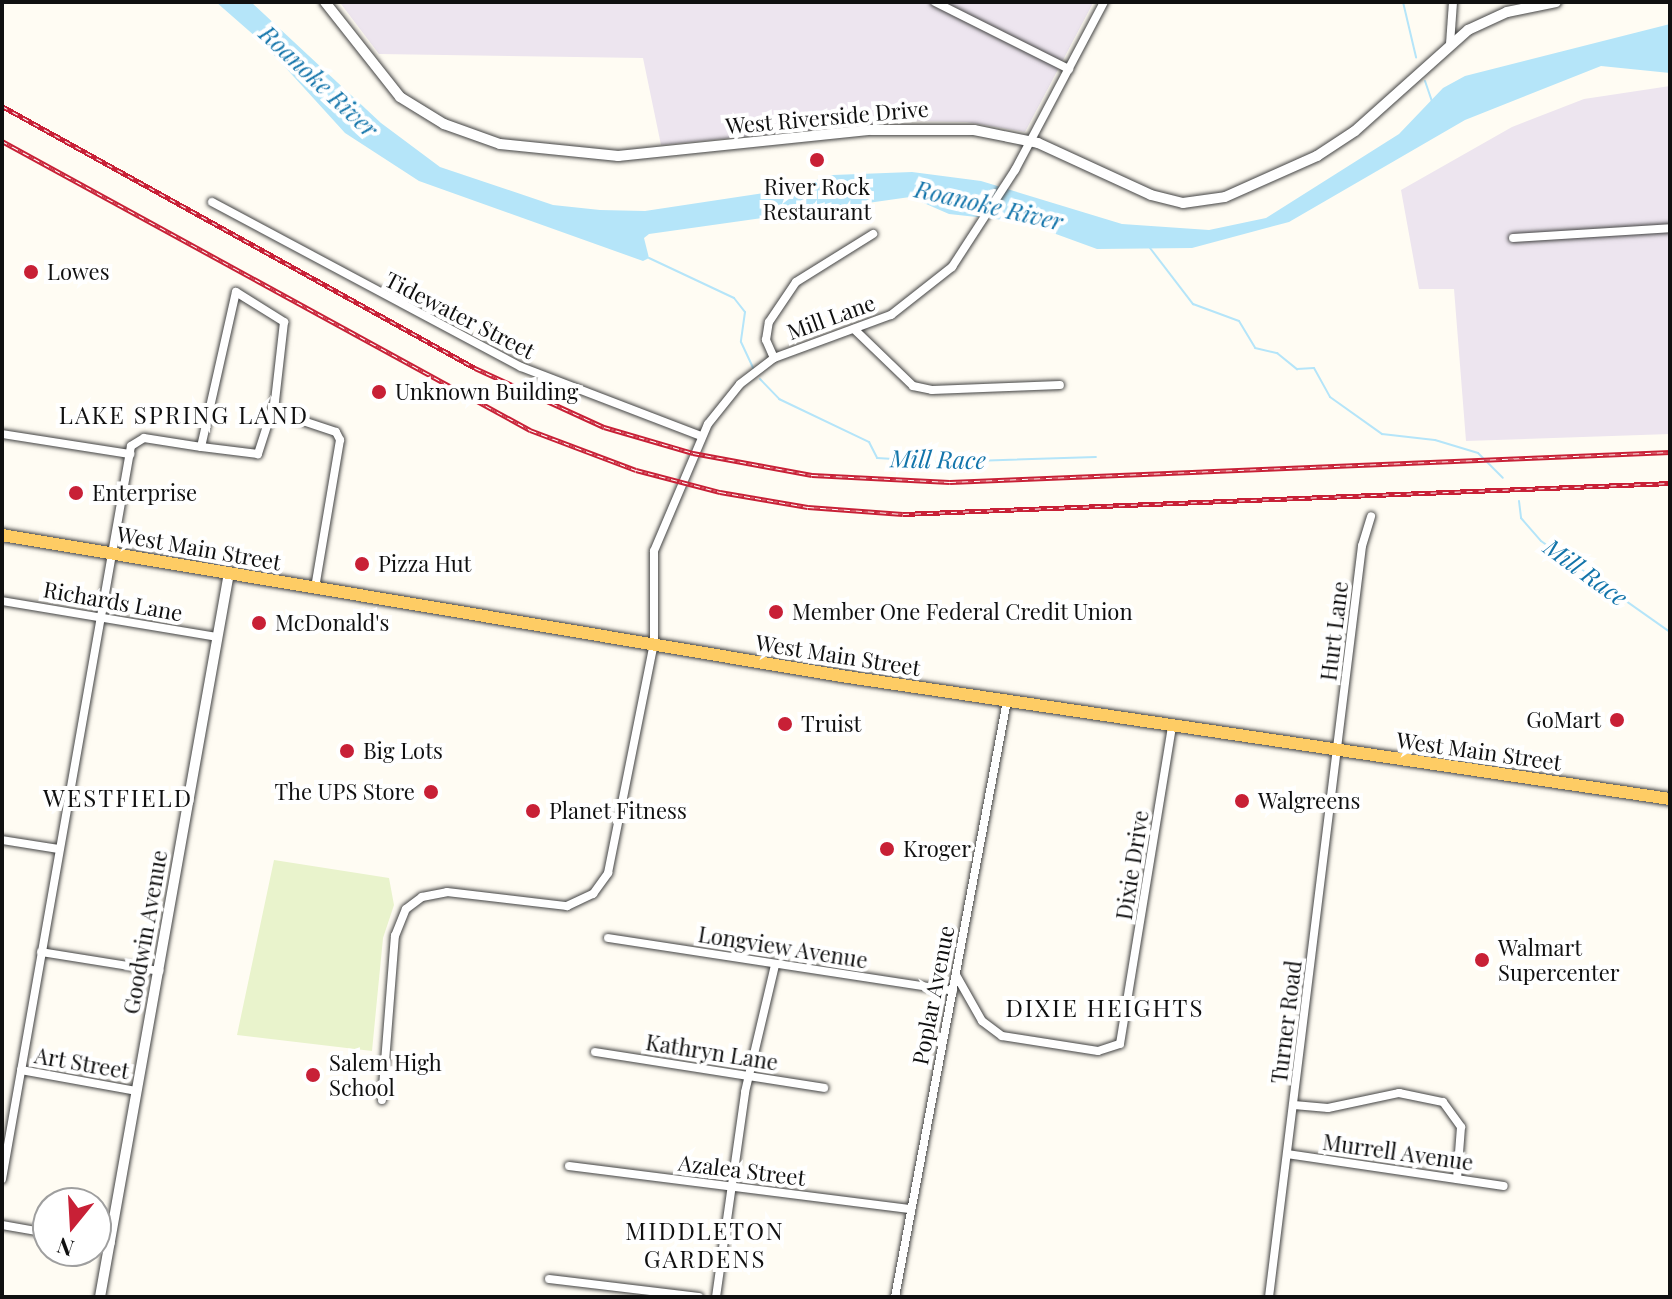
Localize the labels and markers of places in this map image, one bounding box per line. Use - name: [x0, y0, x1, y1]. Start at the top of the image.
- marker: River Rock Restaurant: [808, 151, 826, 169]
- place label: River Rock Restaurant: [763, 173, 871, 224]
- place label: Lowes: [47, 259, 110, 285]
- marker: Lowes: [22, 263, 40, 281]
- place label: Unknown Building: [395, 379, 578, 405]
- marker: Unknown Building: [370, 383, 388, 401]
- place label: Enterprise: [92, 480, 197, 506]
- marker: Enterprise: [67, 484, 85, 502]
- place label: Pizza Hut: [378, 551, 472, 577]
- marker: Pizza Hut: [353, 555, 371, 573]
- place label: Member One Federal Credit Union: [792, 599, 1133, 625]
- marker: Member One Federal Credit Union: [767, 603, 785, 621]
- place label: McDonald's: [275, 610, 389, 636]
- marker: McDonald's: [250, 614, 268, 632]
- place label: GoMart: [1526, 707, 1601, 733]
- place label: Truist: [801, 711, 861, 737]
- marker: GoMart: [1608, 711, 1626, 729]
- marker: Truist: [776, 715, 794, 733]
- place label: Big Lots: [363, 738, 443, 764]
- marker: Big Lots: [338, 742, 356, 760]
- place label: The UPS Store: [274, 779, 415, 805]
- marker: The UPS Store: [422, 783, 440, 801]
- place label: Walgreens: [1258, 788, 1360, 814]
- marker: Walgreens: [1233, 792, 1251, 810]
- place label: Planet Fitness: [549, 798, 687, 824]
- marker: Planet Fitness: [524, 802, 542, 820]
- place label: Kroger: [903, 836, 971, 862]
- marker: Kroger: [878, 840, 896, 858]
- place label: Walmart Supercenter: [1498, 934, 1620, 986]
- marker: Walmart Supercenter: [1473, 951, 1491, 969]
- place label: Salem High School: [329, 1049, 442, 1100]
- marker: Salem High School: [304, 1066, 322, 1084]

